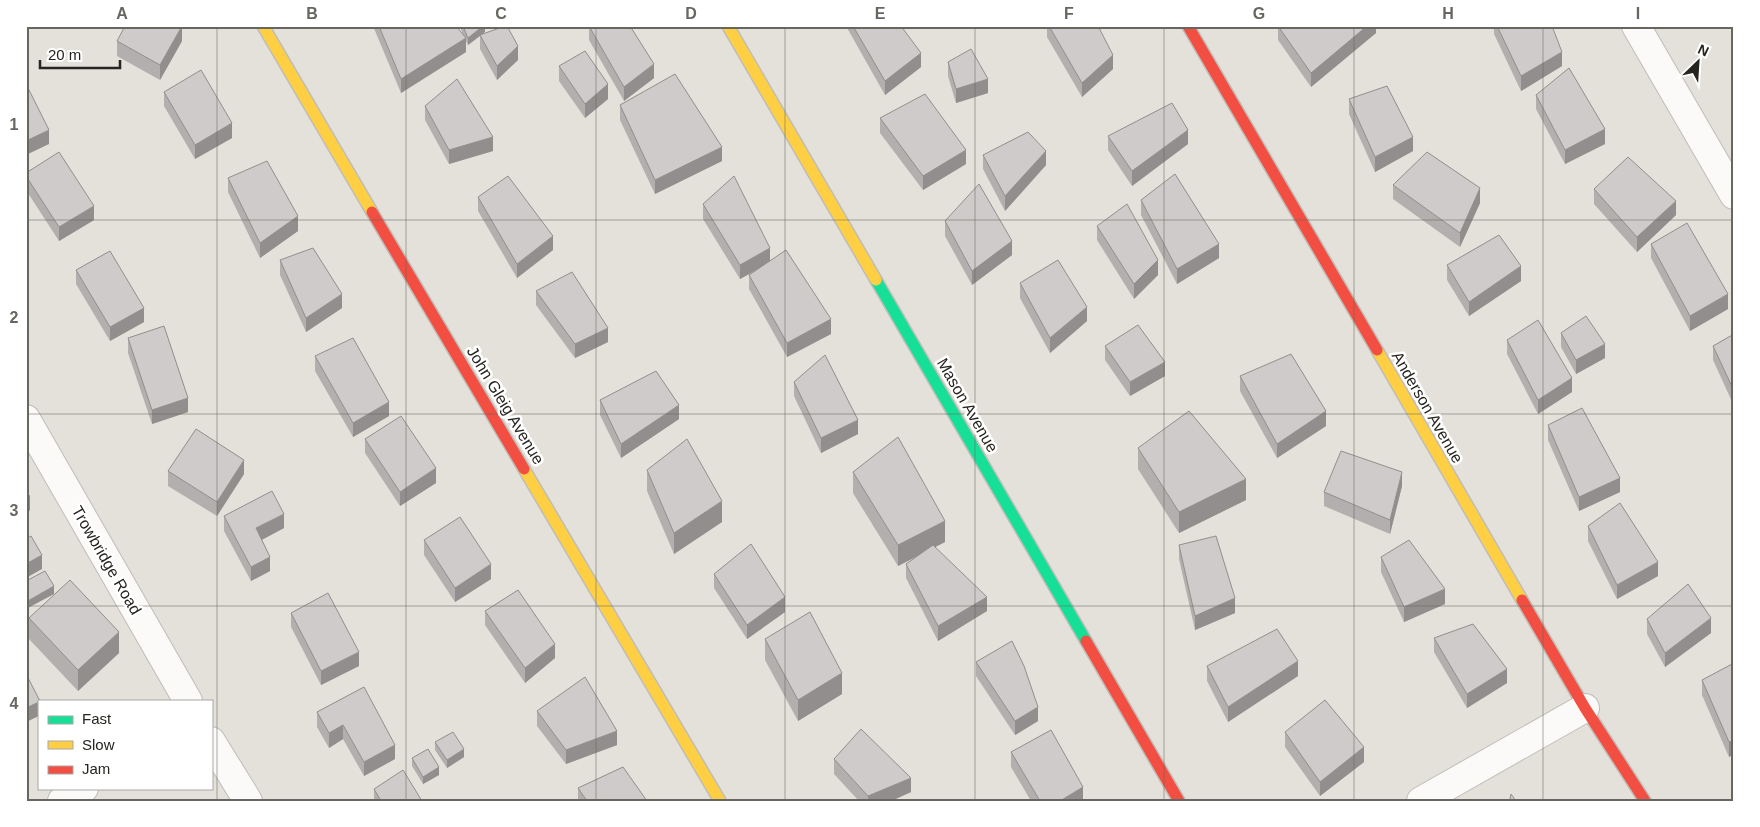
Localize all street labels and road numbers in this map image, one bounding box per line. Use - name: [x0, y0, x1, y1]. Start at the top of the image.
- street label: John Gleig Avenue: [464, 343, 547, 467]
- street label: Anderson Avenue: [1389, 348, 1466, 466]
- street label: Mason Avenue: [934, 355, 1001, 455]
- street label: Trowbridge Road: [69, 503, 144, 617]

